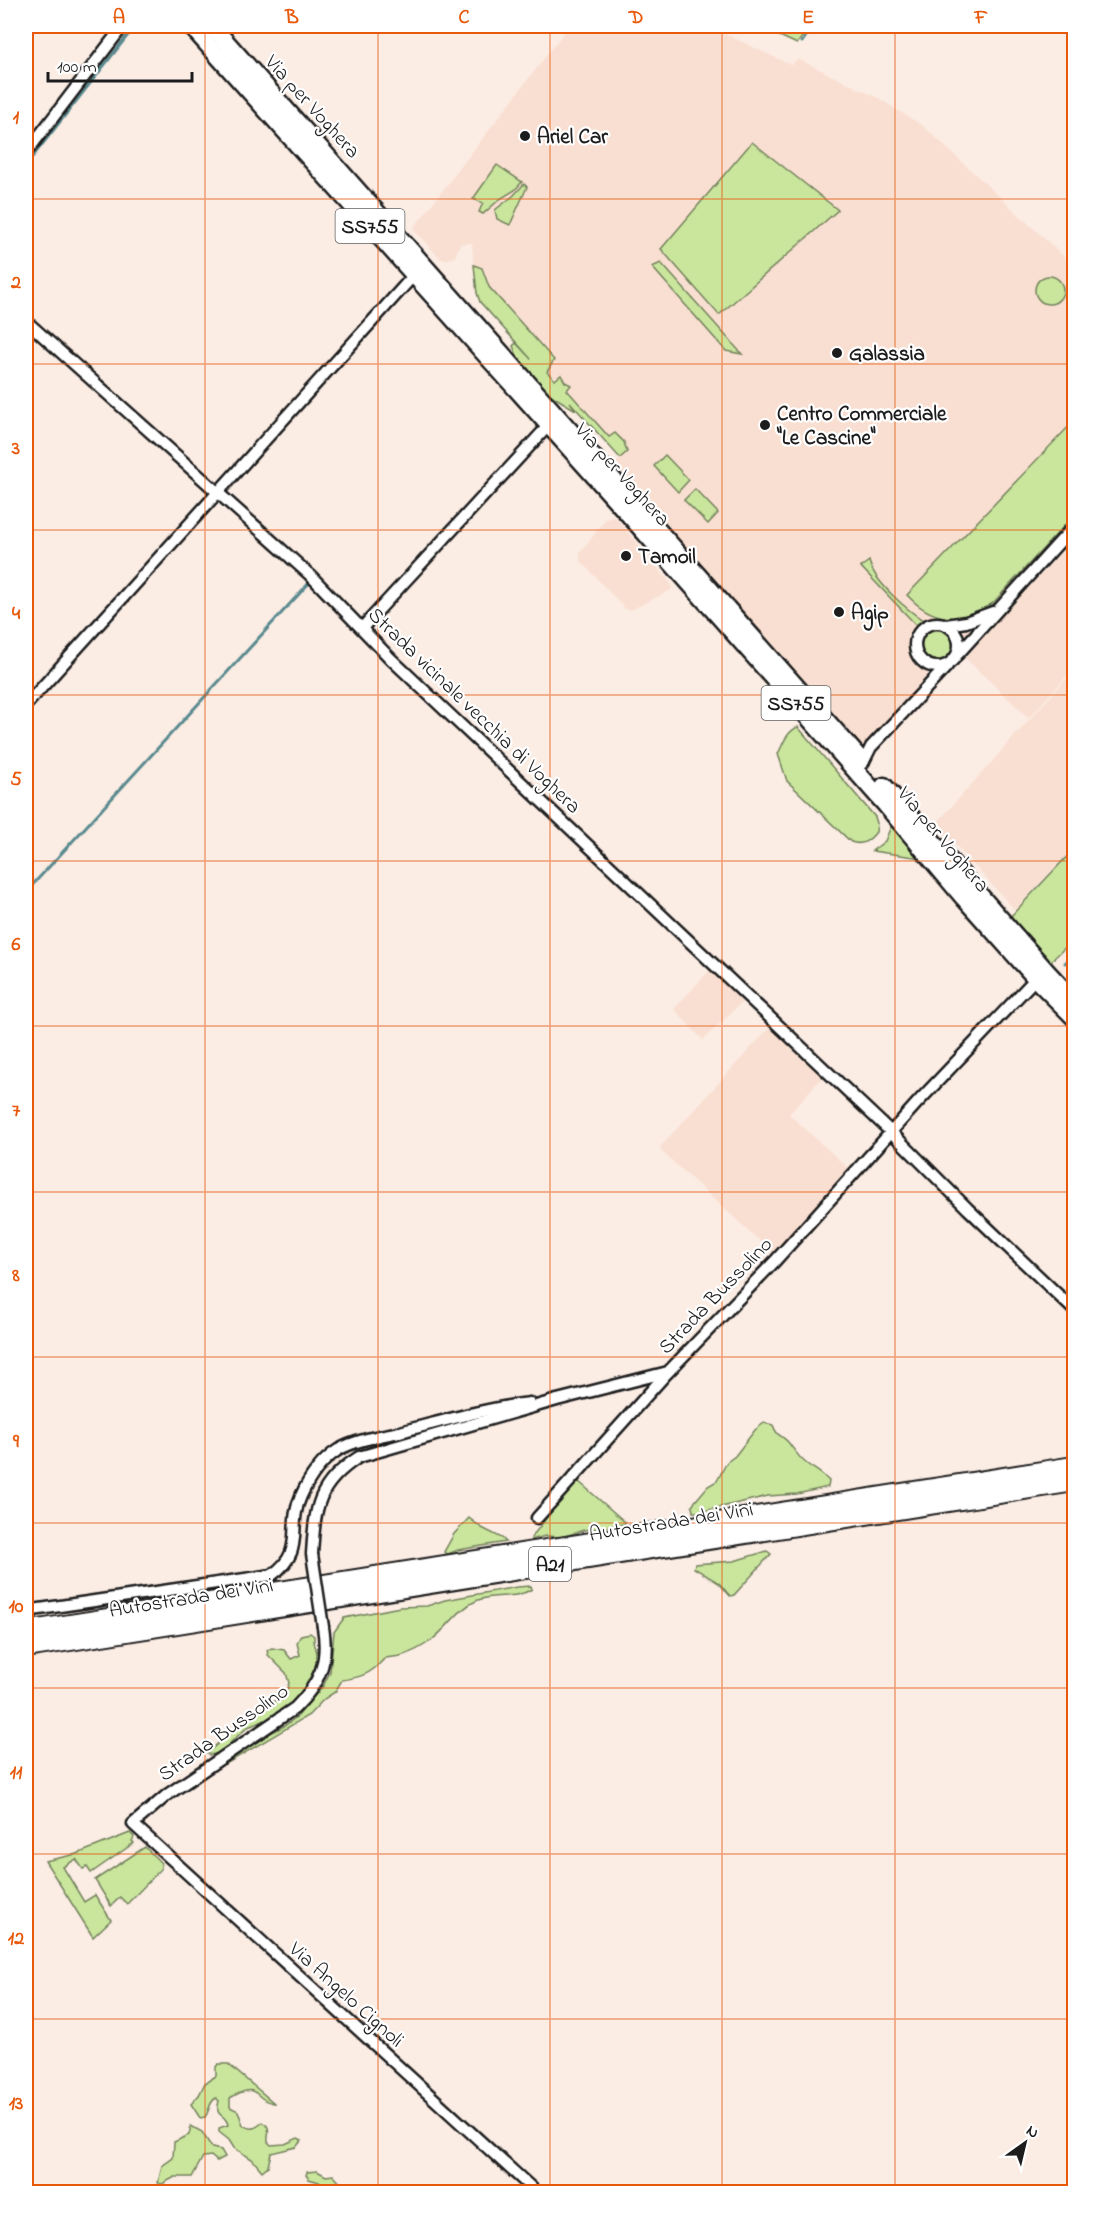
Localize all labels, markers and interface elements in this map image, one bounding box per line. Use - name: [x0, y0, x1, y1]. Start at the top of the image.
- text: A: [113, 4, 125, 33]
- text: B: [284, 4, 299, 33]
- text: C: [459, 4, 470, 33]
- text: D: [628, 4, 643, 33]
- text: E: [802, 4, 814, 33]
- text: F: [974, 4, 988, 33]
- scale bar: [48, 45, 192, 83]
- street label: Via per Voghera: [255, 48, 366, 167]
- text: 100 m: [57, 55, 97, 81]
- text: 1: [13, 104, 20, 133]
- place label: Ariel Car: [537, 123, 608, 153]
- marker: Ariel Car: [518, 129, 532, 143]
- road number: SS755: [336, 209, 404, 243]
- text: 2: [10, 269, 21, 298]
- place label: Galassia: [849, 340, 925, 370]
- marker: Galassia: [830, 346, 844, 360]
- place label: Centro Commerciale "Le Cascine": [776, 400, 947, 454]
- street label: Via per Voghera: [565, 416, 676, 535]
- marker: Centro Commerciale "Le Cascine": [758, 418, 772, 432]
- text: 3: [11, 435, 20, 464]
- place label: Tamoil: [638, 543, 696, 573]
- marker: Tamoil: [619, 549, 633, 563]
- place label: Agip: [851, 599, 889, 631]
- text: 4: [12, 600, 21, 629]
- street label: Strada vicinale vecchia di Voghera: [359, 601, 587, 823]
- marker: Agip: [832, 605, 846, 619]
- road number: SS755: [762, 686, 830, 720]
- text: 5: [10, 766, 22, 795]
- street label: Via per Voghera: [887, 780, 996, 901]
- text: 6: [12, 931, 21, 960]
- text: 7: [12, 1097, 21, 1126]
- street label: Strada Bussolino: [652, 1231, 780, 1362]
- text: 8: [11, 1262, 20, 1291]
- text: 9: [12, 1428, 20, 1457]
- street label: Autostrada dei Vini: [587, 1495, 756, 1551]
- road number: A21: [529, 1547, 571, 1581]
- street label: Autostrada dei Vini: [107, 1571, 276, 1627]
- text: 10: [9, 1593, 24, 1622]
- street label: Strada Bussolino: [153, 1677, 296, 1790]
- text: 11: [10, 1759, 23, 1788]
- text: 12: [8, 1925, 24, 1954]
- street label: Via Angelo Cignoli: [279, 1935, 410, 2057]
- text: 13: [9, 2090, 23, 2119]
- north arrow: [995, 2113, 1055, 2173]
- text: N: [1021, 2119, 1044, 2145]

